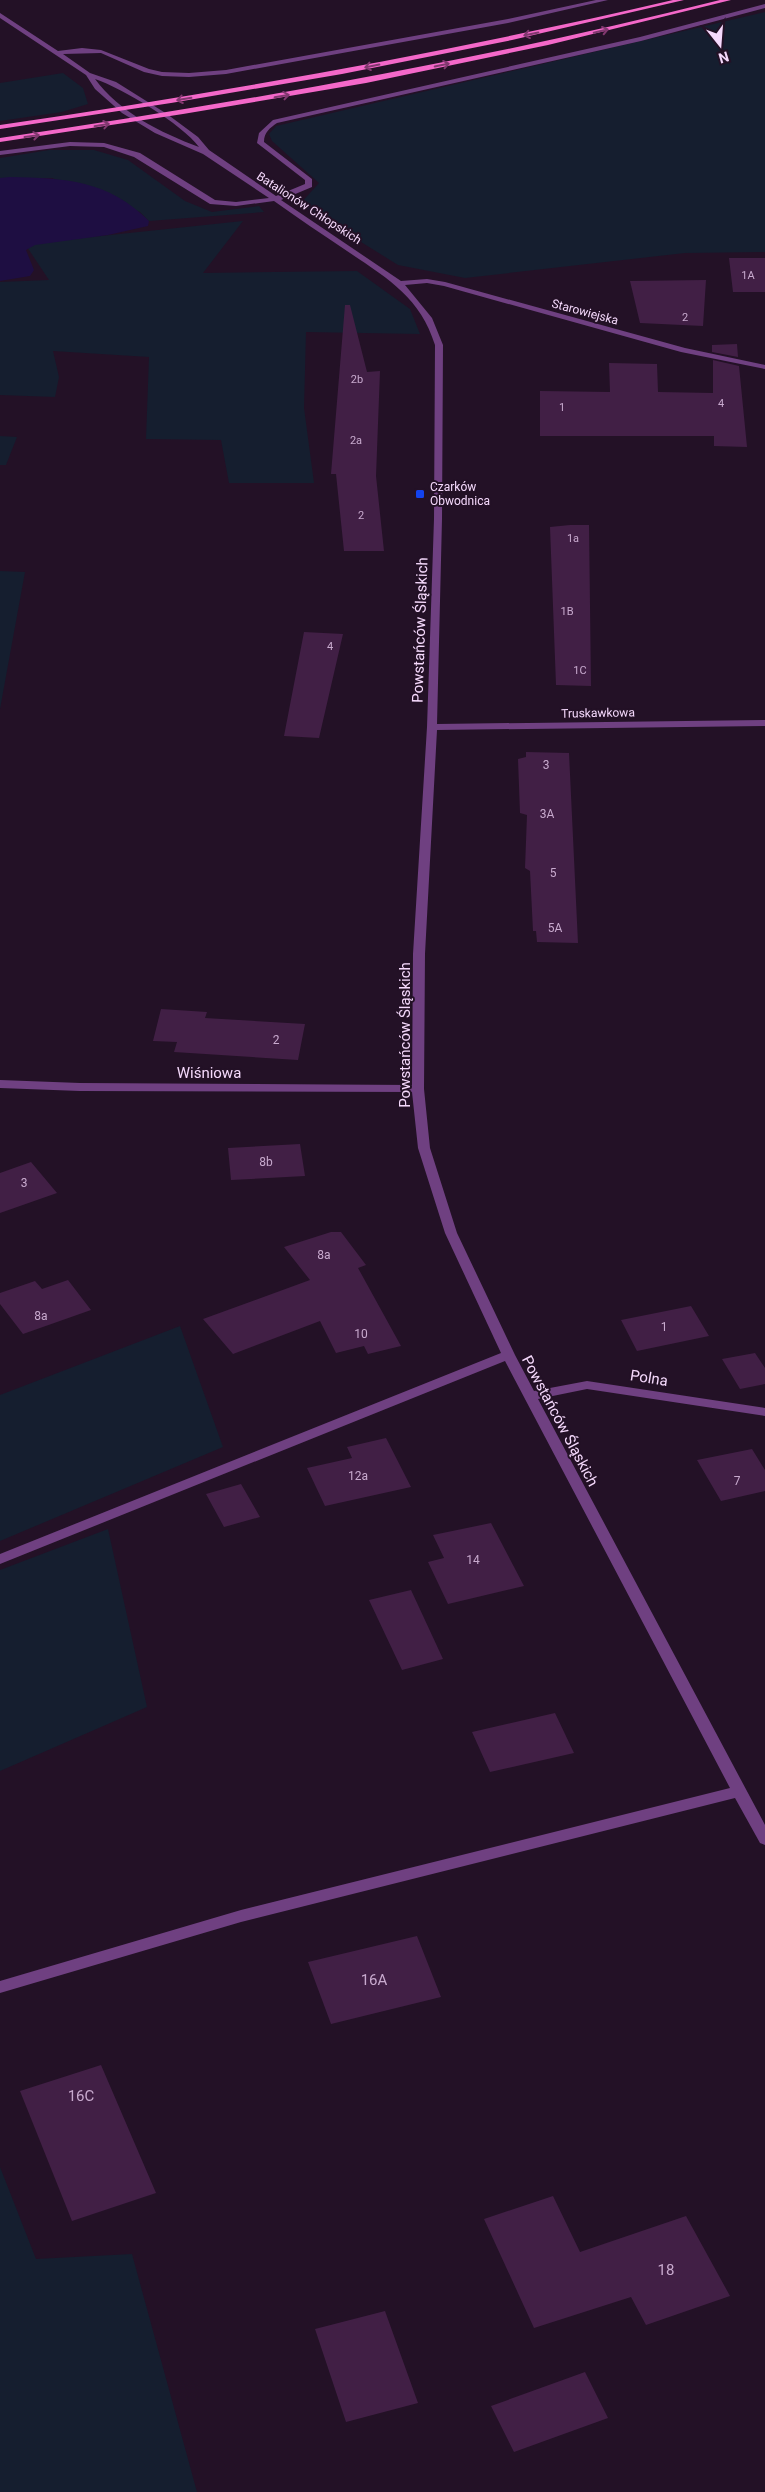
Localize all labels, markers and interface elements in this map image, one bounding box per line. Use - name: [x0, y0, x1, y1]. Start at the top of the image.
- north arrow: [695, 20, 745, 70]
- one-way arrow: [592, 26, 608, 36]
- one-way arrow: [523, 29, 539, 39]
- text: N: [717, 48, 731, 67]
- one-way arrow: [433, 60, 449, 70]
- one-way arrow: [364, 61, 380, 71]
- one-way arrow: [274, 90, 290, 100]
- one-way arrow: [177, 95, 193, 105]
- one-way arrow: [93, 120, 109, 130]
- one-way arrow: [24, 130, 40, 140]
- street label: Batalionów Chłopskich: [254, 169, 364, 247]
- house number: 1A: [741, 269, 756, 282]
- street label: Starowiejska: [550, 296, 620, 328]
- house number: 2: [682, 311, 688, 324]
- house number: 2b: [351, 373, 363, 386]
- house number: 4: [718, 397, 724, 410]
- house number: 1: [559, 401, 565, 414]
- house number: 2a: [350, 434, 362, 447]
- place label: Czarków Obwodnica: [430, 480, 490, 508]
- marker: Czarków Obwodnica: [414, 488, 426, 500]
- house number: 2: [358, 509, 364, 522]
- house number: 1a: [567, 532, 579, 545]
- street label: Powstańców Śląskich: [408, 557, 432, 703]
- house number: 1B: [560, 605, 574, 618]
- house number: 4: [327, 640, 333, 653]
- house number: 1C: [573, 664, 587, 677]
- street label: Truskawkowa: [561, 705, 635, 721]
- house number: 3: [543, 758, 549, 772]
- house number: 3A: [540, 807, 554, 821]
- house number: 5: [550, 866, 557, 880]
- house number: 5A: [548, 921, 562, 935]
- street label: Powstańców Śląskich: [396, 962, 414, 1108]
- house number: 2: [273, 1033, 280, 1047]
- street label: Wiśniowa: [177, 1064, 241, 1082]
- house number: 8b: [259, 1155, 273, 1169]
- house number: 3: [21, 1176, 27, 1190]
- house number: 8a: [317, 1248, 331, 1262]
- house number: 8a: [34, 1309, 48, 1323]
- house number: 1: [661, 1320, 667, 1334]
- house number: 10: [354, 1327, 368, 1341]
- street label: Powstańców Śląskich: [518, 1353, 602, 1489]
- street label: Polna: [629, 1366, 669, 1390]
- house number: 12a: [348, 1469, 368, 1483]
- house number: 7: [734, 1474, 741, 1488]
- house number: 14: [466, 1553, 480, 1567]
- house number: 16A: [361, 1971, 388, 1989]
- house number: 16C: [68, 2087, 95, 2105]
- house number: 18: [658, 2261, 674, 2279]

